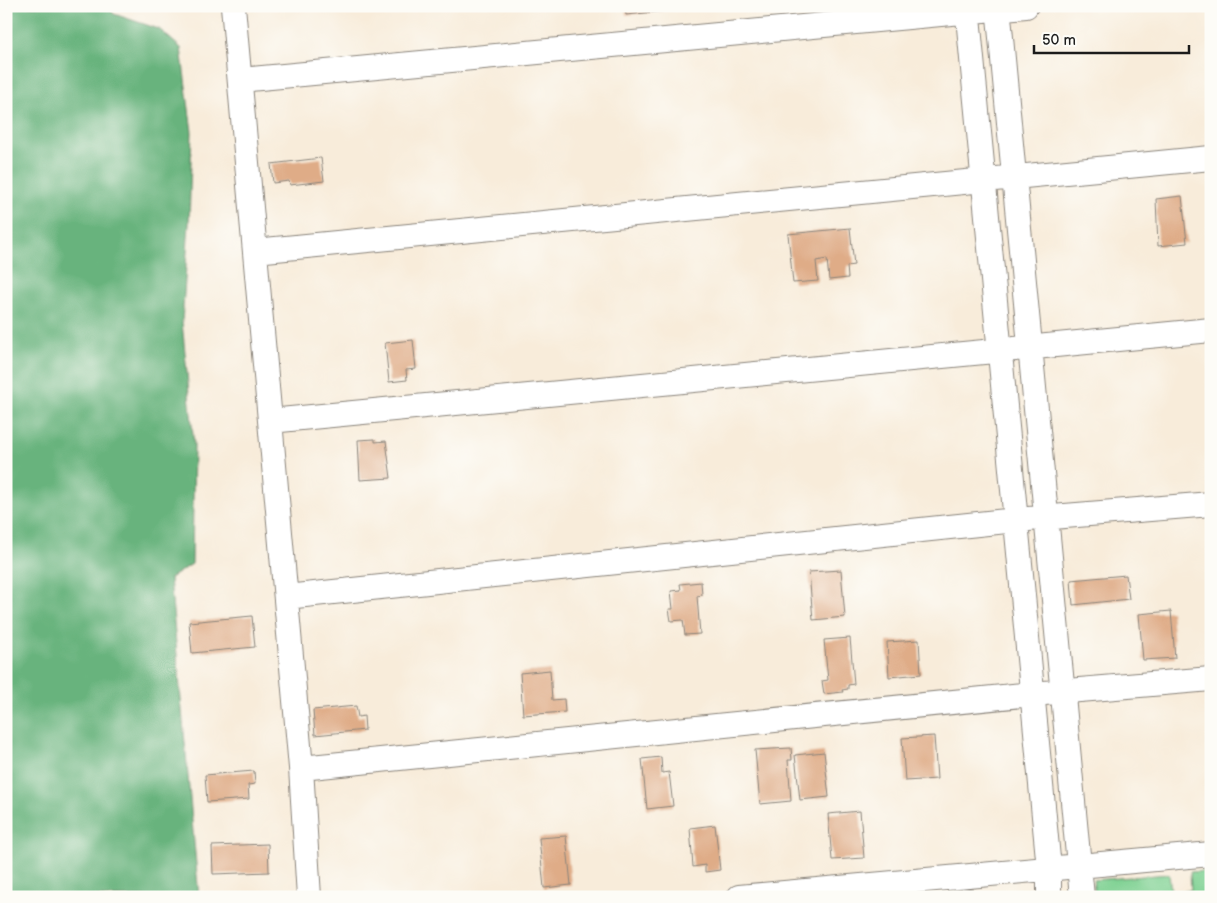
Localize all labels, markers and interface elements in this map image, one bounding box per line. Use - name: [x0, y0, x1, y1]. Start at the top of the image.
- scale bar: [1034, 22, 1190, 54]
- text: 50 m: [1042, 31, 1076, 50]

